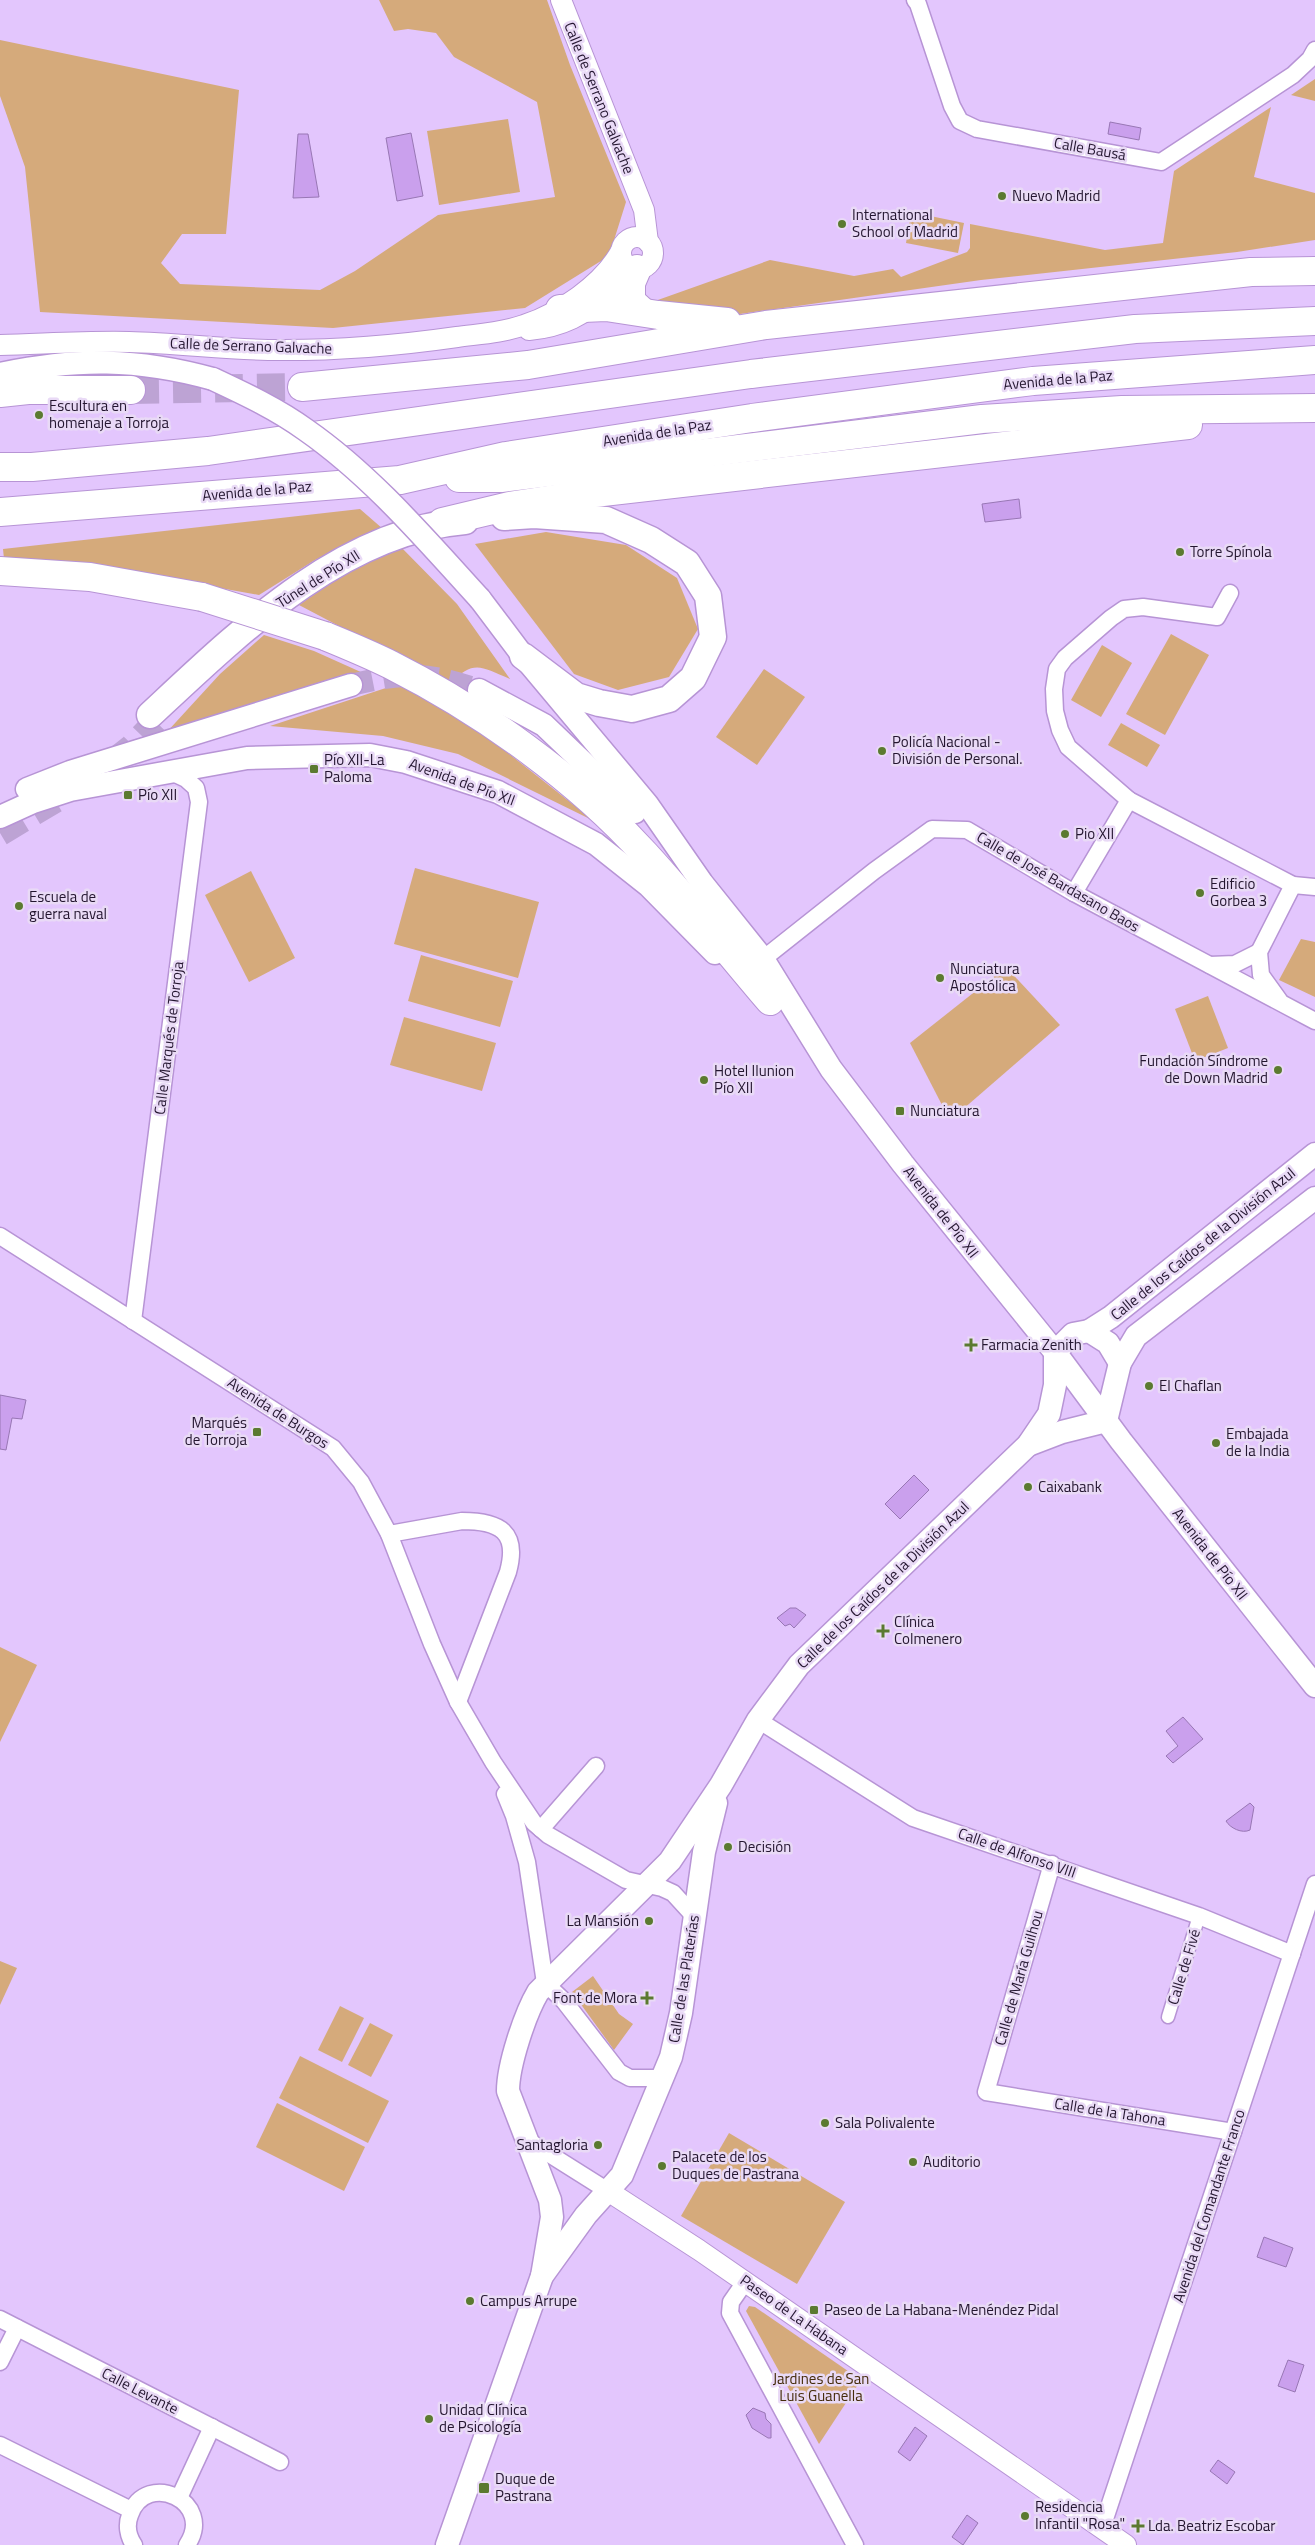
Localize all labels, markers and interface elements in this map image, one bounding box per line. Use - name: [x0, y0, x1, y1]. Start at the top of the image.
- street label: Calle de Serrano Galvache: [558, 18, 641, 177]
- street label: Calle Bausá: [1052, 131, 1128, 166]
- place label: Nuevo Madrid: [1012, 184, 1100, 207]
- marker: Nuevo Madrid: [996, 190, 1008, 202]
- place label: International School of Madrid: [852, 203, 958, 243]
- marker: International School of Madrid: [836, 218, 848, 230]
- street label: Calle de Serrano Galvache: [170, 331, 332, 360]
- street label: Avenida de la Paz: [1002, 363, 1114, 396]
- place label: Escultura en homenaje a Torroja: [49, 394, 170, 434]
- marker: Escultura en homenaje a Torroja: [33, 409, 45, 421]
- street label: Avenida de la Paz: [601, 413, 713, 452]
- street label: Avenida de la Paz: [201, 474, 313, 507]
- place label: Torre Spínola: [1190, 540, 1272, 563]
- street label: Túnel de Pío XII: [271, 544, 364, 613]
- marker: Torre Spínola: [1174, 546, 1186, 558]
- place label: Policía Nacional - División de Personal.: [892, 730, 1023, 770]
- marker: Policía Nacional - División de Personal.: [876, 745, 888, 757]
- place label: Pío XII-La Paloma: [324, 748, 385, 788]
- street label: Avenida de Pío XII: [406, 752, 518, 811]
- marker: Pío XII-La Paloma: [308, 763, 320, 775]
- place label: Pío XII: [138, 783, 177, 806]
- marker: Pío XII: [122, 789, 134, 801]
- place label: Pio XII: [1075, 822, 1114, 845]
- street label: Calle de José Bardasano Baos: [972, 825, 1144, 938]
- marker: Pio XII: [1059, 828, 1071, 840]
- place label: Edificio Gorbea 3: [1210, 872, 1267, 912]
- place label: Escuela de guerra naval: [29, 885, 107, 925]
- marker: Edificio Gorbea 3: [1194, 887, 1206, 899]
- marker: Escuela de guerra naval: [13, 900, 25, 912]
- place label: Nunciatura Apostólica: [950, 957, 1020, 997]
- street label: Calle Marqués de Torroja: [148, 959, 189, 1116]
- marker: Nunciatura Apostólica: [934, 972, 946, 984]
- place label: Fundación Síndrome de Down Madrid: [1139, 1049, 1268, 1089]
- place label: Hotel Ilunion Pío XII: [714, 1059, 794, 1099]
- marker: Fundación Síndrome de Down Madrid: [1272, 1064, 1284, 1076]
- marker: Hotel Ilunion Pío XII: [698, 1074, 710, 1086]
- place label: Nunciatura: [910, 1099, 980, 1122]
- marker: Nunciatura: [894, 1105, 906, 1117]
- street label: Avenida de Pío XII: [898, 1161, 985, 1263]
- street label: Calle de los Caídos de la División Azul: [1105, 1162, 1300, 1326]
- place label: Farmacia Zenith: [981, 1333, 1082, 1356]
- marker: Farmacia Zenith: [965, 1339, 977, 1351]
- street label: Avenida de Burgos: [223, 1371, 334, 1454]
- place label: El Chaflan: [1159, 1374, 1222, 1397]
- marker: El Chaflan: [1143, 1380, 1155, 1392]
- place label: Marqués de Torroja: [185, 1411, 247, 1451]
- place label: Embajada de la India: [1226, 1422, 1290, 1462]
- marker: Marqués de Torroja: [251, 1426, 263, 1438]
- marker: Embajada de la India: [1210, 1437, 1222, 1449]
- place label: Caixabank: [1038, 1475, 1102, 1498]
- marker: Caixabank: [1022, 1481, 1034, 1493]
- street label: Calle de los Caídos de la División Azul: [791, 1496, 974, 1674]
- street label: Avenida de Pío XII: [1167, 1503, 1254, 1605]
- place label: Clínica Colmenero: [894, 1610, 962, 1650]
- marker: Clínica Colmenero: [876, 1624, 890, 1638]
- street label: Calle de Alfonso VIII: [955, 1822, 1079, 1884]
- place label: Decisión: [738, 1835, 791, 1858]
- marker: Decisión: [722, 1841, 734, 1853]
- street label: Calle de María Guilhou: [988, 1908, 1049, 2048]
- place label: La Mansión: [567, 1909, 639, 1932]
- street label: Calle de las Platerías: [662, 1913, 705, 2045]
- marker: La Mansión: [643, 1915, 655, 1927]
- street label: Calle de Fivé: [1161, 1926, 1206, 2008]
- place label: Font de Mora: [553, 1986, 637, 2009]
- marker: Font de Mora: [641, 1992, 653, 2004]
- street label: Calle de la Tahona: [1053, 2091, 1168, 2132]
- street label: Avenida del Comandante Franco: [1166, 2106, 1251, 2305]
- place label: Sala Polivalente: [835, 2111, 935, 2134]
- marker: Sala Polivalente: [819, 2117, 831, 2129]
- place label: Santagloria: [516, 2133, 588, 2156]
- marker: Santagloria: [592, 2139, 604, 2151]
- place label: Palacete de los Duques de Pastrana: [672, 2145, 799, 2185]
- place label: Auditorio: [923, 2150, 981, 2173]
- marker: Auditorio: [907, 2156, 919, 2168]
- marker: Palacete de los Duques de Pastrana: [656, 2160, 668, 2172]
- street label: Paseo de La Habana: [735, 2269, 854, 2361]
- place label: Campus Arrupe: [480, 2289, 577, 2312]
- marker: Campus Arrupe: [464, 2295, 476, 2307]
- place label: Paseo de La Habana-Menéndez Pidal: [824, 2298, 1059, 2321]
- marker: Paseo de La Habana-Menéndez Pidal: [808, 2304, 820, 2316]
- street label: Calle Levante: [98, 2361, 183, 2420]
- park label: Jardines de San Luis Guanella: [773, 2367, 869, 2407]
- place label: Unidad Clínica de Psicología: [439, 2398, 527, 2438]
- marker: Unidad Clínica de Psicología: [423, 2413, 435, 2425]
- place label: Duque de Pastrana: [495, 2467, 555, 2507]
- marker: Duque de Pastrana: [477, 2481, 491, 2495]
- place label: Residencia Infantil "Rosa": [1035, 2495, 1125, 2535]
- marker: Residencia Infantil "Rosa": [1019, 2510, 1031, 2522]
- place label: Lda. Beatriz Escobar: [1148, 2514, 1276, 2537]
- marker: Lda. Beatriz Escobar: [1132, 2520, 1144, 2532]

